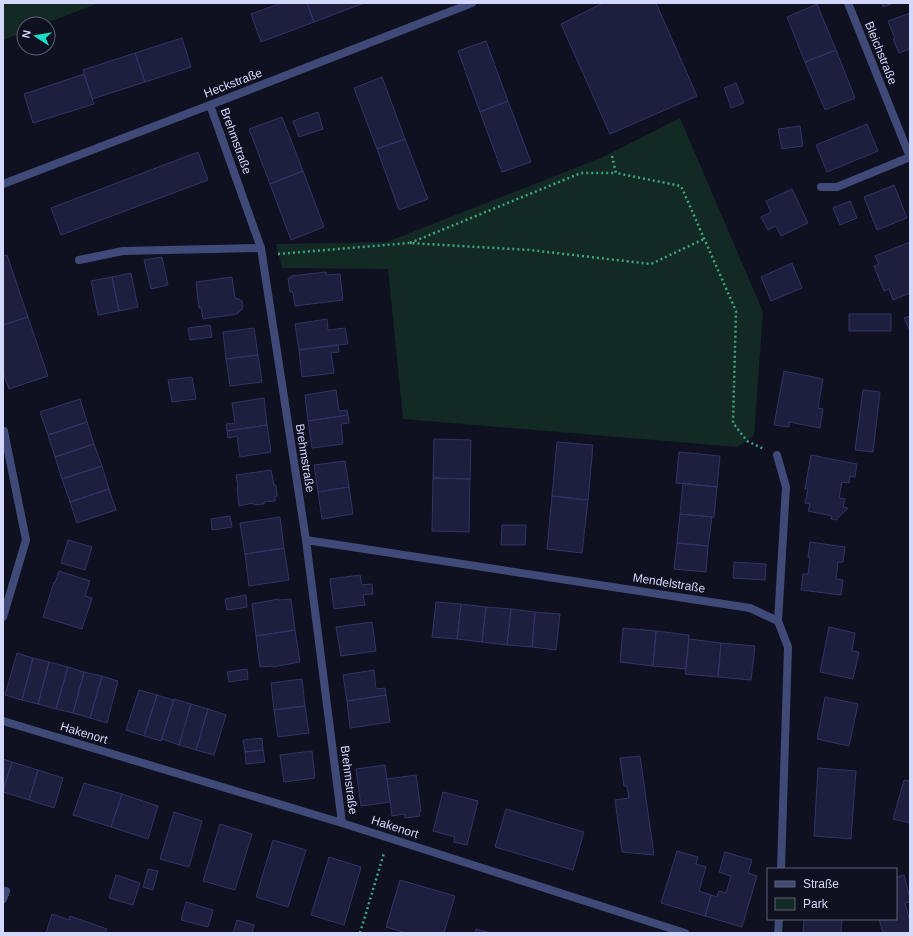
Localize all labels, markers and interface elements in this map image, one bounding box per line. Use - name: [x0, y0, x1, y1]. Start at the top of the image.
- north arrow: [16, 16, 56, 56]
- street label: Bleichstraße: [862, 19, 900, 87]
- text: N: [20, 29, 33, 39]
- street label: Heckstraße: [202, 65, 264, 101]
- street label: Brehmstraße: [218, 106, 255, 176]
- street label: Brehmstraße: [293, 423, 317, 494]
- street label: Mendelstraße: [632, 570, 707, 596]
- street label: Hakenort: [59, 719, 110, 747]
- street label: Brehmstraße: [338, 745, 360, 816]
- street label: Hakenort: [370, 813, 421, 841]
- legend: [767, 868, 897, 920]
- text: Straße: [803, 877, 839, 891]
- text: Park: [803, 897, 829, 911]

